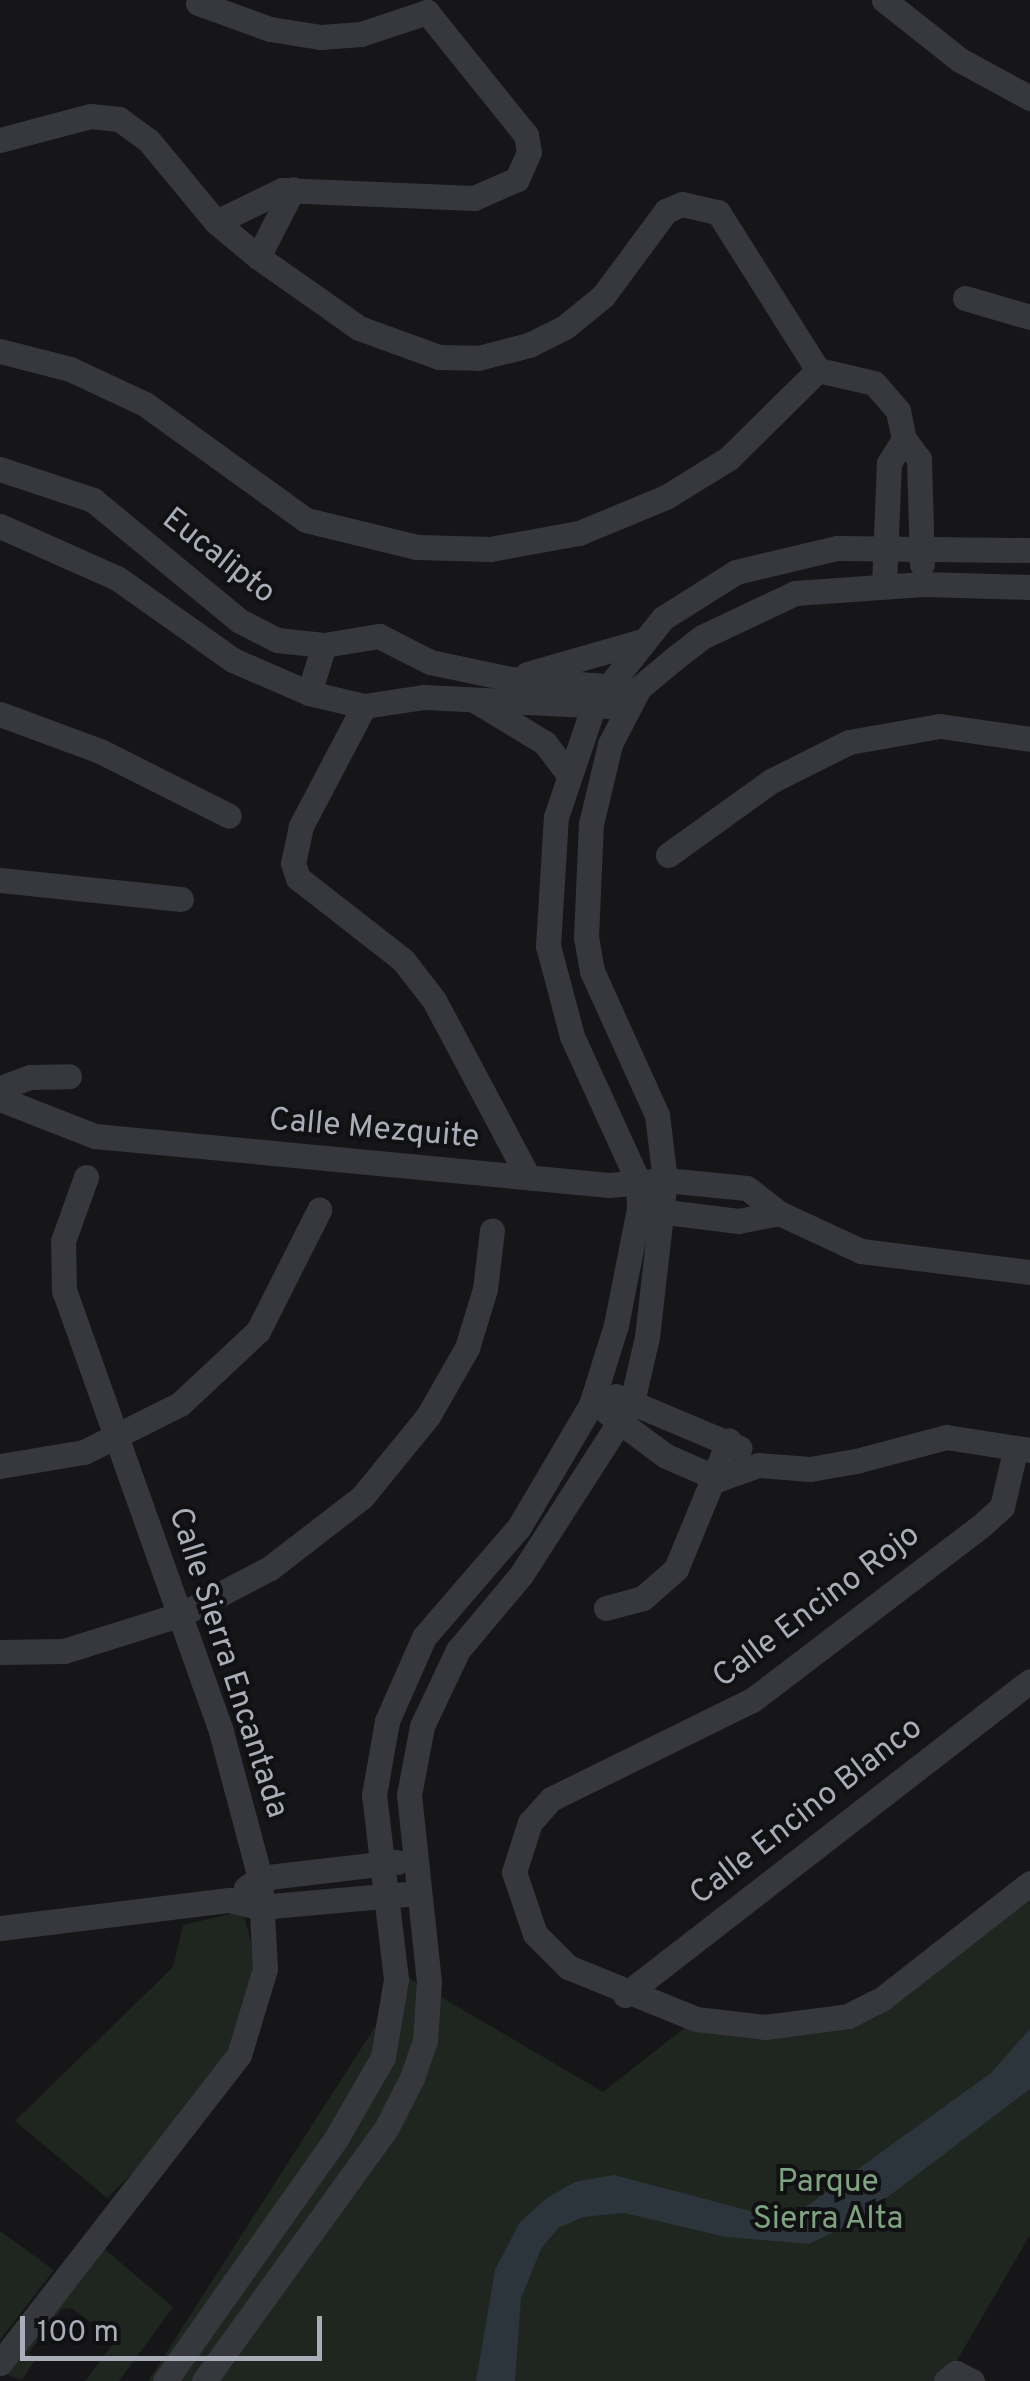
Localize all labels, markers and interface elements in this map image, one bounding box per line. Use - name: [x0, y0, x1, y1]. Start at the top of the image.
- street label: Eucalipto: [154, 501, 282, 613]
- street label: Calle Mezquite: [267, 1102, 481, 1158]
- street label: Calle Sierra Encantada: [159, 1503, 295, 1823]
- street label: Calle Encino Rojo: [706, 1517, 928, 1697]
- street label: Calle Encino Blanco: [683, 1710, 931, 1914]
- park label: Parque Sierra Alta: [752, 2165, 904, 2240]
- scale bar: [25, 2296, 328, 2358]
- text: 100 m: [37, 2315, 119, 2352]

